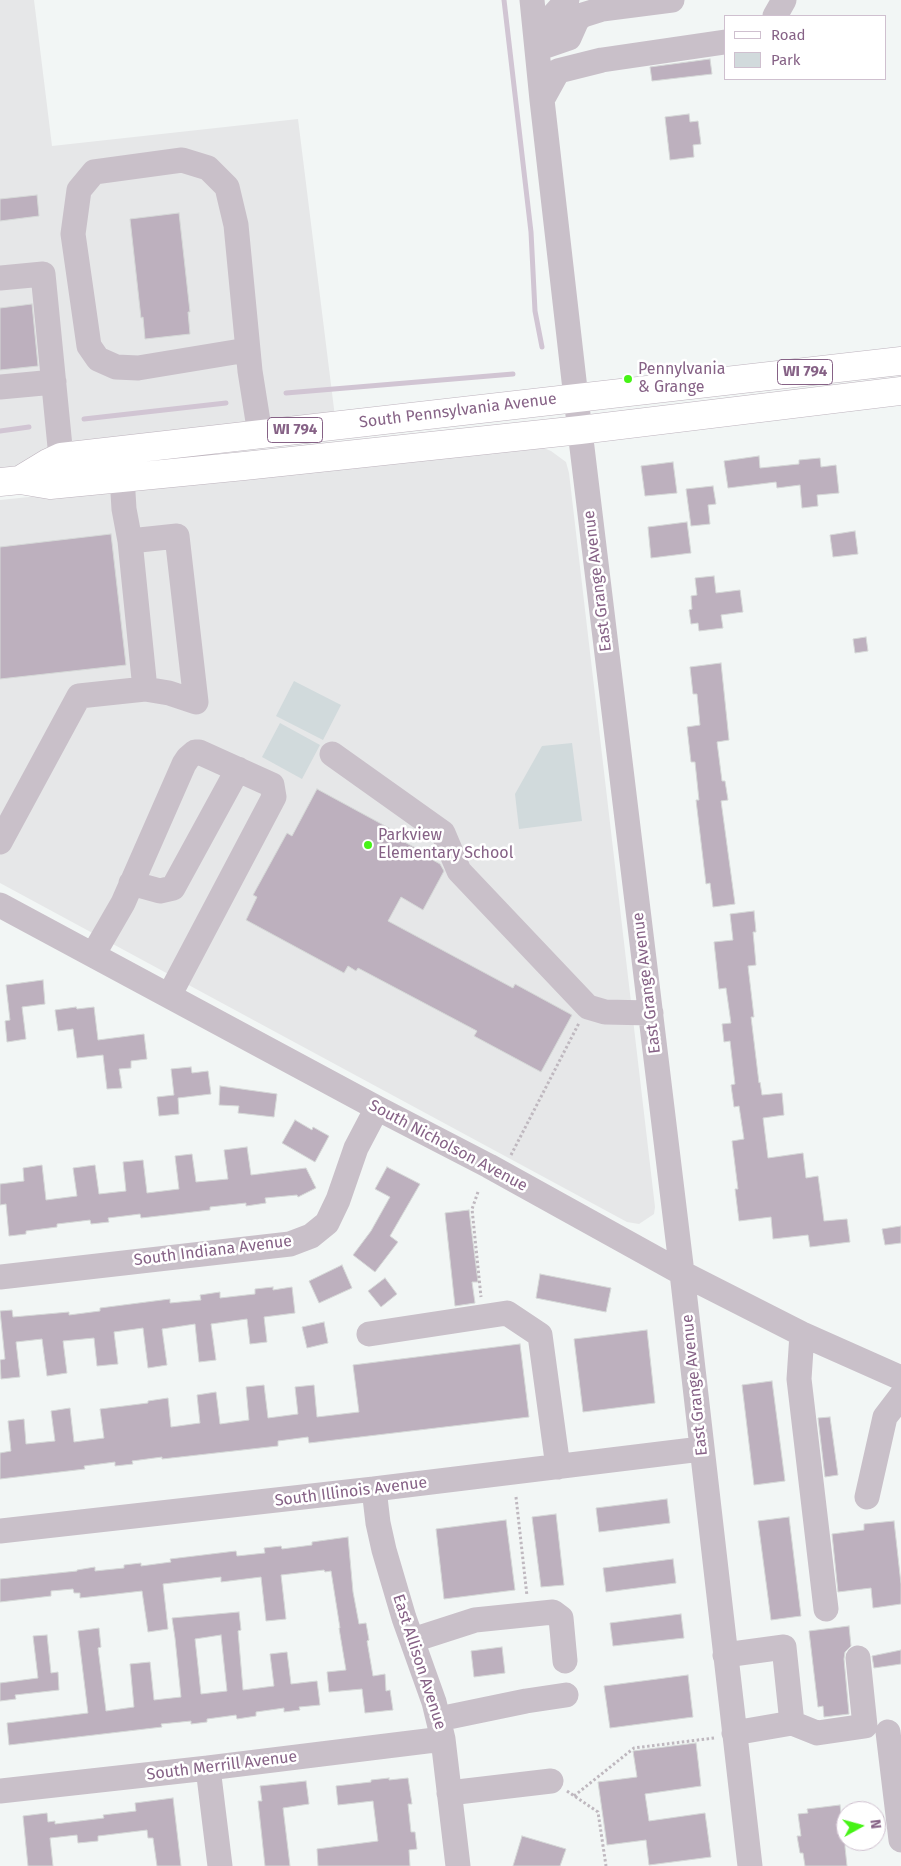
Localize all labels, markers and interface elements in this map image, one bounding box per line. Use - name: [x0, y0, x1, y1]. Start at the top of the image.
- legend: [724, 15, 886, 80]
- text: Road: [771, 26, 806, 44]
- text: Park: [771, 51, 801, 69]
- place label: Pennylvania & Grange: [638, 360, 725, 398]
- road number: WI 794: [778, 360, 832, 384]
- marker: Pennylvania & Grange: [622, 373, 634, 385]
- street label: South Pennsylvania Avenue: [358, 389, 558, 433]
- road number: WI 794: [268, 418, 322, 442]
- street label: East Grange Avenue: [580, 509, 616, 653]
- place label: Parkview Elementary School: [378, 826, 513, 864]
- marker: Parkview Elementary School: [362, 839, 374, 851]
- street label: East Grange Avenue: [629, 911, 665, 1055]
- street label: South Nicholson Avenue: [365, 1096, 531, 1196]
- street label: South Indiana Avenue: [133, 1232, 293, 1270]
- street label: East Grange Avenue: [678, 1313, 712, 1457]
- street label: South Illinois Avenue: [274, 1473, 428, 1511]
- street label: East Allison Avenue: [388, 1592, 450, 1732]
- street label: South Merrill Avenue: [146, 1747, 298, 1785]
- north arrow: [836, 1801, 886, 1851]
- text: N: [866, 1819, 884, 1830]

